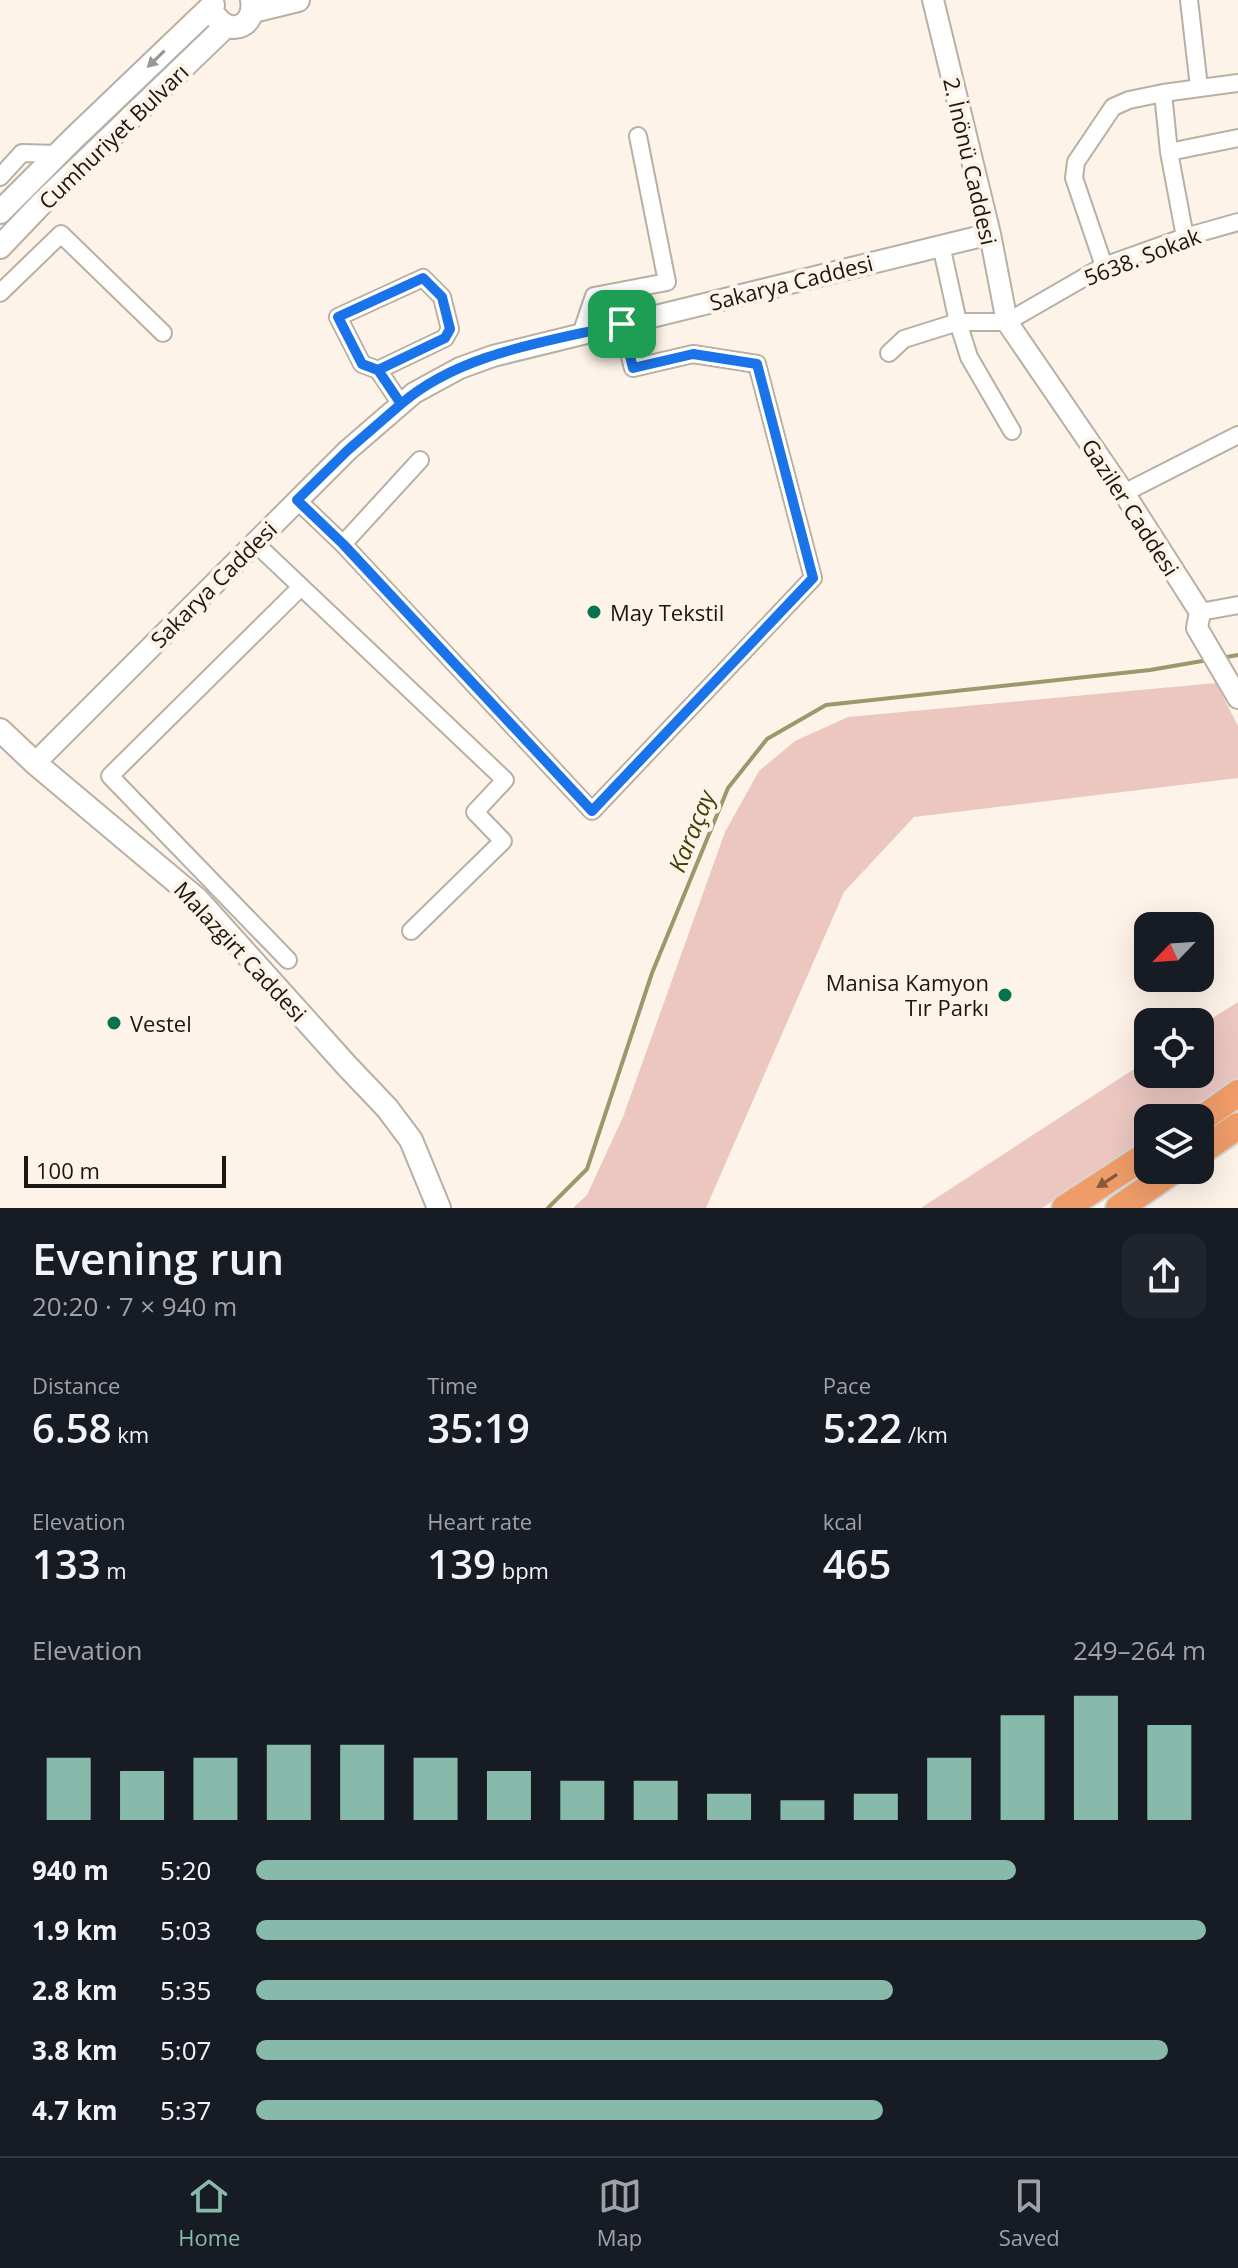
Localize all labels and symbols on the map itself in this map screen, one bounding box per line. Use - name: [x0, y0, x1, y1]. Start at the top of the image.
- one-way arrow: [147, 49, 166, 67]
- street label: Cumhuriyet Bulvarı: [32, 57, 194, 215]
- street label: 2. İnönü Caddesi: [937, 74, 1005, 248]
- street label: 5638. Sokak: [1079, 220, 1205, 292]
- street label: Sakarya Caddesi: [706, 247, 876, 317]
- pin: [588, 290, 656, 358]
- street label: Gaziler Caddesi: [1075, 433, 1187, 581]
- street label: Sakarya Caddesi: [143, 514, 283, 654]
- place label: May Tekstil: [610, 597, 724, 627]
- marker: May Tekstil: [585, 603, 603, 621]
- water label: Karaçay: [660, 783, 723, 877]
- street label: Malazgirt Caddesi: [168, 874, 314, 1028]
- north arrow: [1134, 912, 1214, 992]
- place label: Manisa Kamyon Tır Parkı: [826, 967, 989, 1022]
- marker: Manisa Kamyon Tır Parkı: [996, 986, 1014, 1004]
- place label: Vestel: [130, 1008, 192, 1038]
- marker: Vestel: [105, 1014, 123, 1032]
- scale bar: [24, 1152, 226, 1188]
- one-way arrow: [1096, 1173, 1117, 1188]

